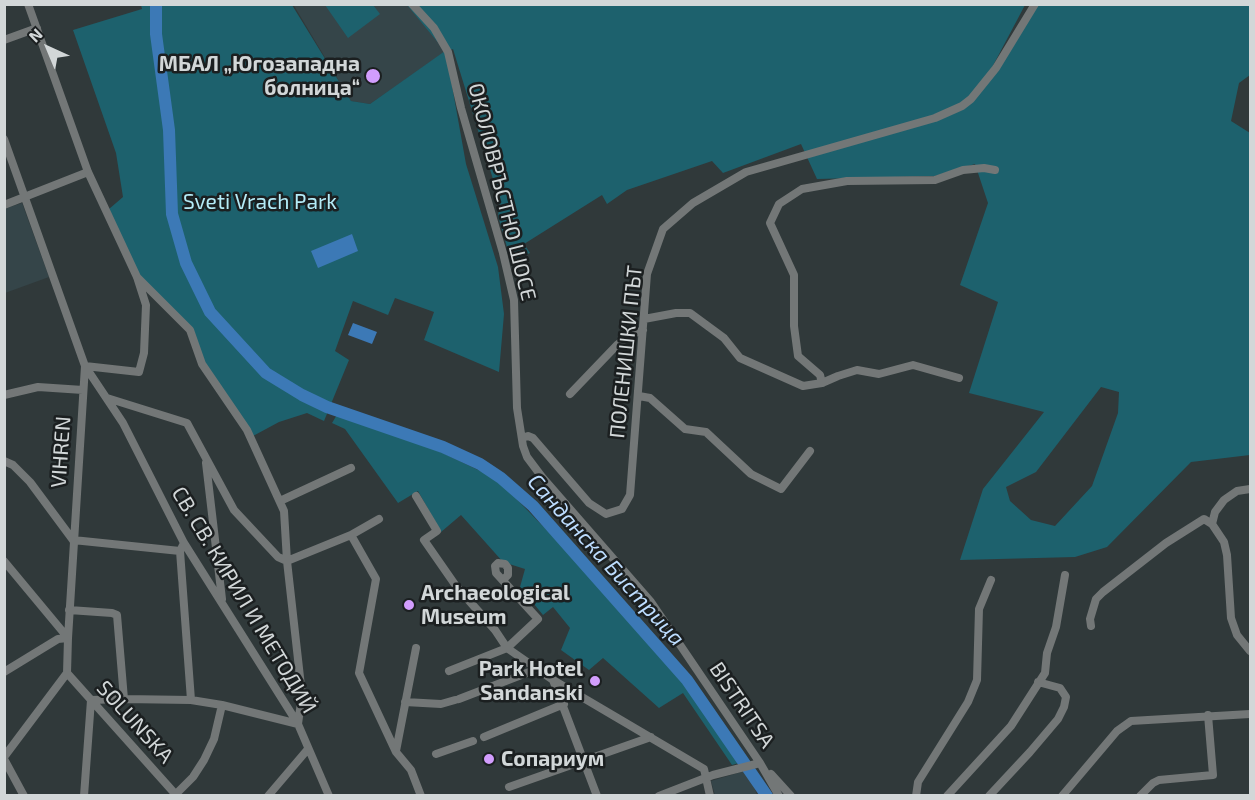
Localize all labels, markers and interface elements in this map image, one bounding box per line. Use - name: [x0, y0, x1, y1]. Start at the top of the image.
- north arrow: [18, 18, 78, 78]
- text: N: [24, 24, 46, 46]
- place label: МБАЛ „Югозападна болница“: [159, 51, 360, 101]
- marker: МБАЛ „Югозападна болница“: [364, 67, 382, 85]
- street label: ОКОЛОВРЪСТНО ШОСЕ: [463, 81, 541, 303]
- park label: Sveti Vrach Park: [183, 189, 337, 215]
- street label: ПОЛЕНИШКИ ПЪТ: [604, 264, 648, 440]
- street label: VIHREN: [46, 415, 76, 489]
- water label: Санданска Бистрица: [522, 469, 690, 651]
- street label: СВ. СВ. КИРИЛ И МЕТОДИЙ: [166, 482, 322, 718]
- place label: Archaeological Museum: [421, 580, 570, 630]
- marker: Archaeological Museum: [402, 598, 416, 612]
- place label: Park Hotel Sandanski: [479, 656, 583, 706]
- street label: BISTRITSA: [704, 657, 780, 753]
- marker: Park Hotel Sandanski: [588, 674, 602, 688]
- street label: SOLUNSKA: [91, 676, 179, 768]
- place label: Сопариум: [501, 746, 604, 772]
- marker: Сопариум: [482, 752, 496, 766]

